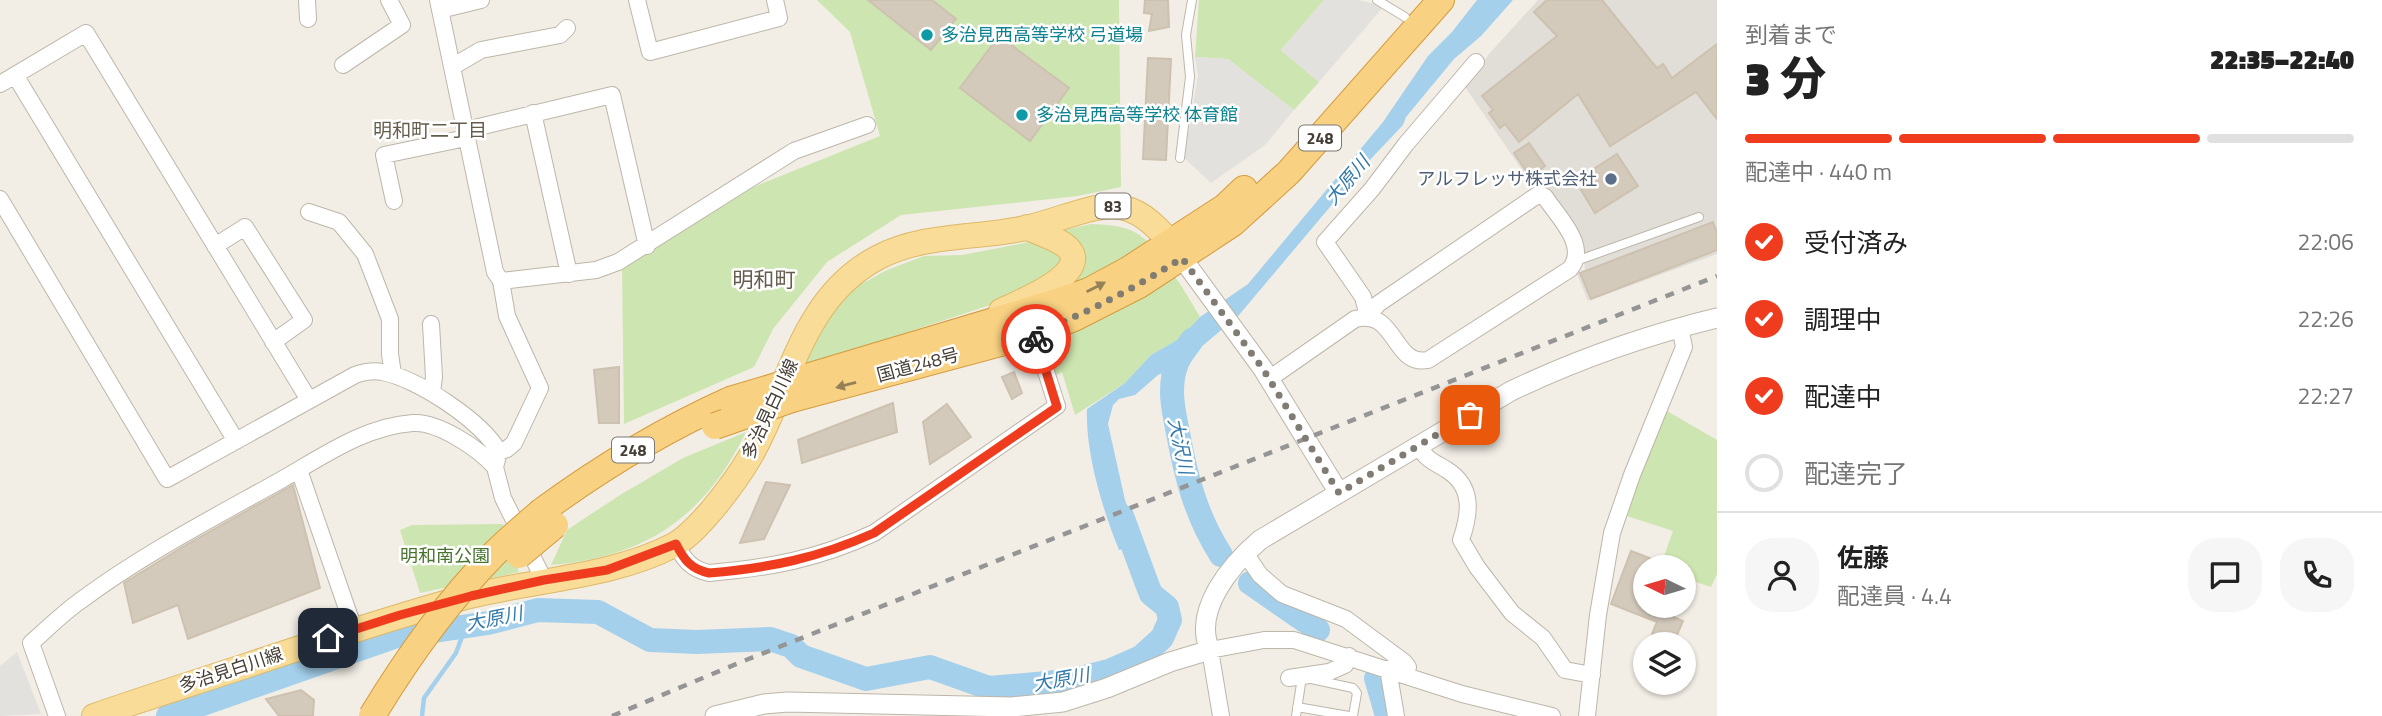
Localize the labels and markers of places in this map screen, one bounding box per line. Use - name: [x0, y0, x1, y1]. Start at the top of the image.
- place label: 多治見西高等学校 弓道場: [941, 21, 1143, 48]
- marker: 多治見西高等学校 弓道場: [919, 27, 935, 43]
- place label: 多治見西高等学校 体育館: [1036, 101, 1238, 128]
- marker: 多治見西高等学校 体育館: [1014, 107, 1030, 123]
- place label: アルフレッサ株式会社: [1417, 165, 1597, 192]
- marker: アルフレッサ株式会社: [1603, 171, 1619, 187]
- pin: [1440, 385, 1500, 445]
- pin: [298, 608, 358, 668]

